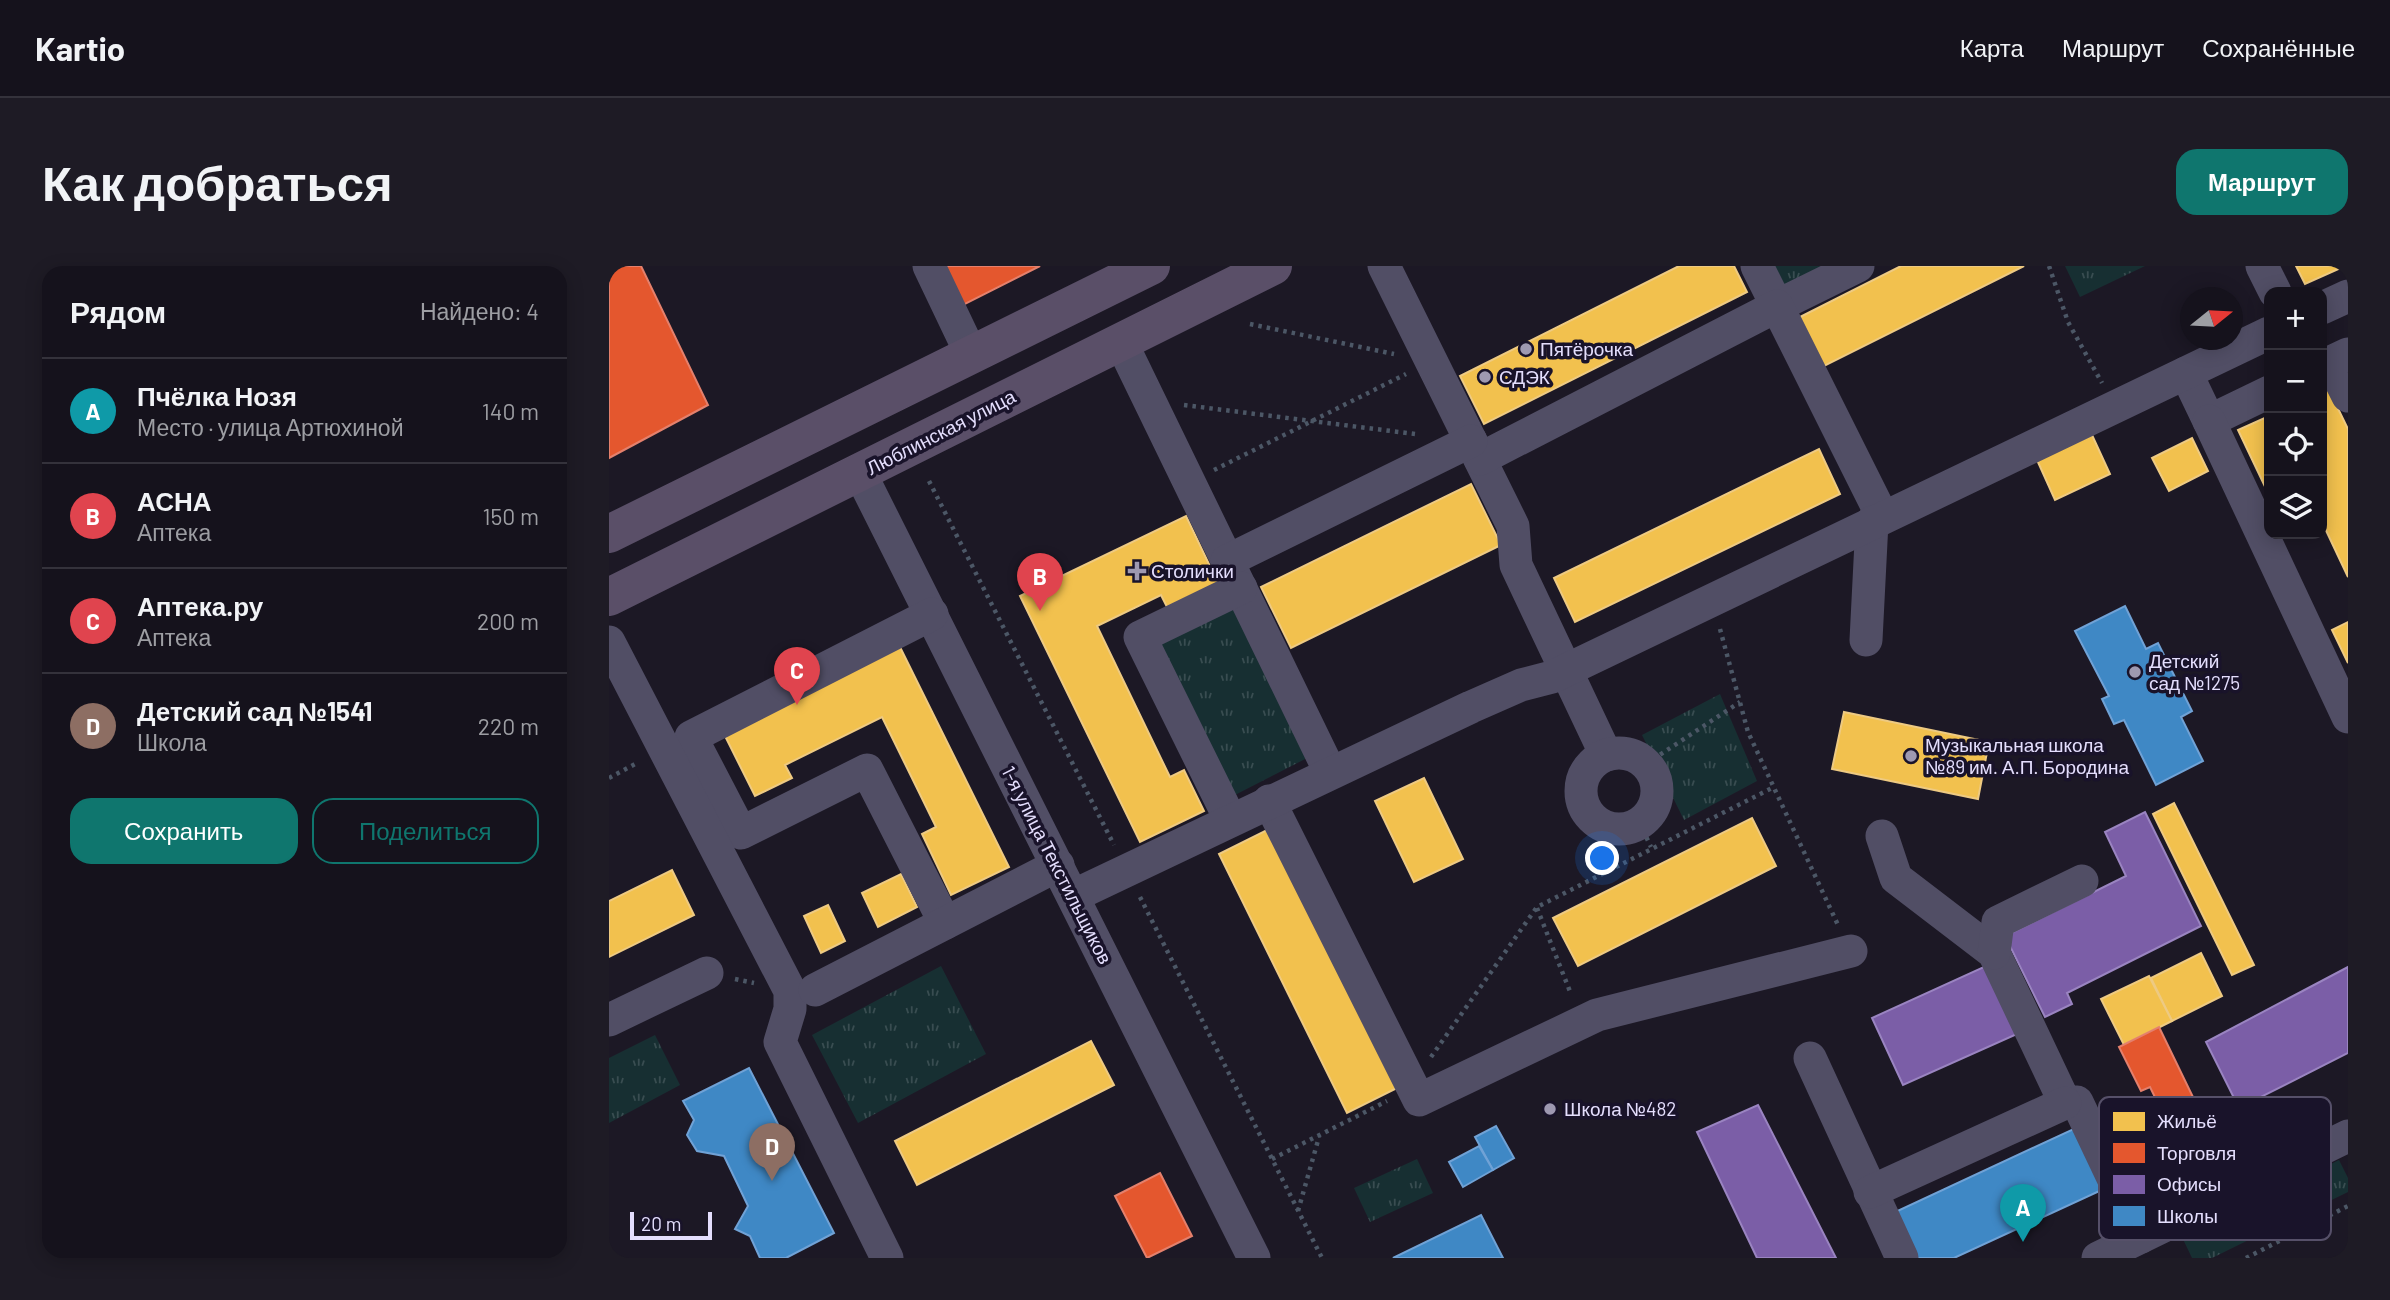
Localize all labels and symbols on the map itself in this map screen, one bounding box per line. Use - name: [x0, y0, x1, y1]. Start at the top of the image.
- north arrow: [2180, 287, 2243, 350]
- place label: Пятёрочка: [1540, 337, 1634, 360]
- marker: Пятёрочка: [1518, 341, 1534, 357]
- place label: СДЭК: [1499, 365, 1550, 388]
- marker: СДЭК: [1477, 369, 1493, 385]
- street label: Люблинская улица: [862, 384, 1019, 479]
- pin: B: [1017, 553, 1063, 611]
- place label: Столички: [1151, 559, 1234, 582]
- marker: Столички: [1129, 563, 1145, 579]
- pin: C: [774, 647, 820, 705]
- place label: Детский сад №1275: [2149, 649, 2240, 694]
- marker: Детский сад №1275: [2127, 664, 2143, 680]
- place label: Музыкальная школа №89 им. А.П. Бородина: [1925, 733, 2129, 778]
- marker: Музыкальная школа №89 им. А.П. Бородина: [1903, 748, 1919, 764]
- street label: 1-я улица Текстильщиков: [997, 762, 1117, 968]
- your location: [1585, 841, 1619, 875]
- place label: Школа №482: [1564, 1097, 1676, 1120]
- legend: [2099, 1097, 2331, 1240]
- marker: Школа №482: [1542, 1101, 1558, 1117]
- text: Жильё: [2157, 1109, 2217, 1132]
- pin: D: [749, 1123, 795, 1181]
- text: Торговля: [2157, 1141, 2236, 1164]
- text: Офисы: [2157, 1172, 2221, 1195]
- pin: A: [2000, 1184, 2046, 1242]
- text: Школы: [2157, 1204, 2218, 1227]
- scale bar: [630, 1209, 712, 1241]

